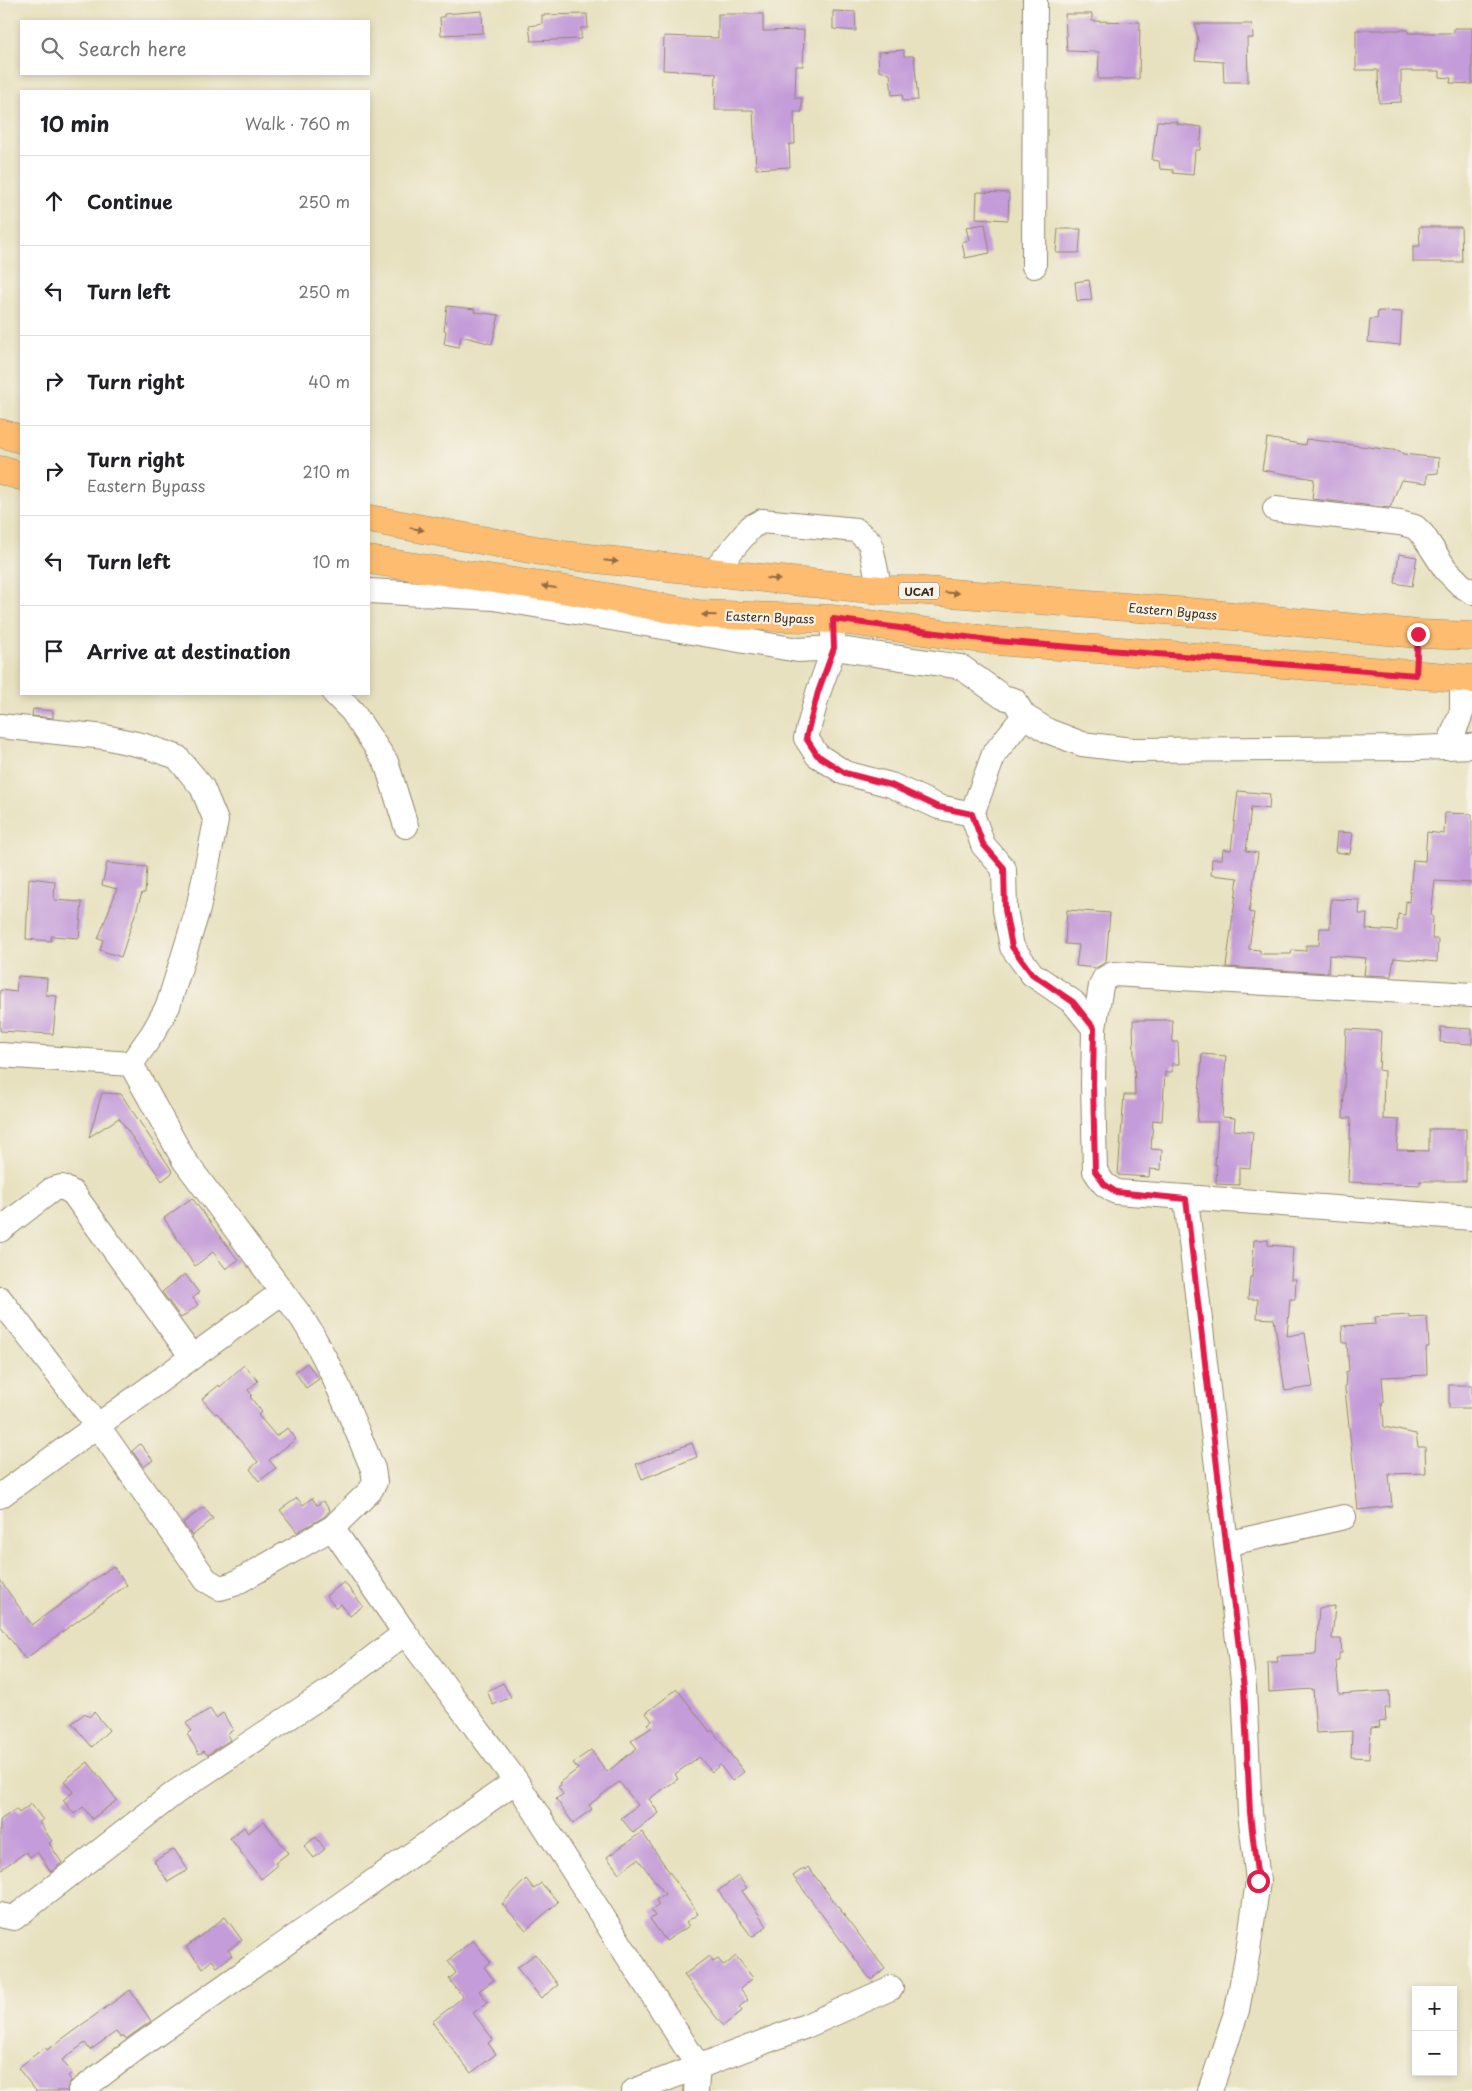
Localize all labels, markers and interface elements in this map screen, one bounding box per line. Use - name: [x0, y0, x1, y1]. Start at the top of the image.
- search box: [20, 20, 370, 75]
- icon: search: [38, 34, 66, 62]
- text: Search here: [78, 34, 187, 62]
- text: 10 min: [40, 107, 110, 139]
- text: Walk · 760 m: [245, 111, 350, 135]
- icon: ahead: [40, 187, 68, 215]
- text: Continue: [87, 187, 173, 215]
- text: 250 m: [299, 189, 350, 213]
- icon: left: [40, 277, 68, 305]
- text: Turn left: [87, 277, 171, 305]
- text: 250 m: [299, 279, 350, 303]
- icon: right: [40, 367, 68, 395]
- text: Turn right: [87, 367, 185, 395]
- text: 40 m: [308, 369, 350, 393]
- text: Turn right: [87, 445, 185, 473]
- icon: right: [40, 457, 68, 485]
- text: 210 m: [302, 459, 350, 483]
- text: Eastern Bypass: [87, 473, 205, 497]
- one-way arrow: [409, 525, 425, 533]
- icon: left: [40, 547, 68, 575]
- text: Turn left: [87, 547, 171, 575]
- text: 10 m: [313, 549, 350, 573]
- one-way arrow: [604, 557, 620, 565]
- one-way arrow: [765, 575, 781, 583]
- road number: UCA1: [899, 582, 939, 600]
- one-way arrow: [541, 583, 557, 591]
- one-way arrow: [944, 590, 960, 598]
- street label: Eastern Bypass: [1128, 598, 1218, 624]
- street label: Eastern Bypass: [725, 606, 815, 628]
- one-way arrow: [701, 610, 717, 618]
- route end: [1407, 623, 1430, 646]
- icon: arrive: [40, 637, 68, 665]
- text: Arrive at destination: [87, 637, 291, 665]
- route start: [1247, 1870, 1270, 1893]
- map controls: [1412, 1986, 1457, 2076]
- button: +: [1412, 1986, 1457, 2031]
- button: −: [1412, 2031, 1457, 2076]

